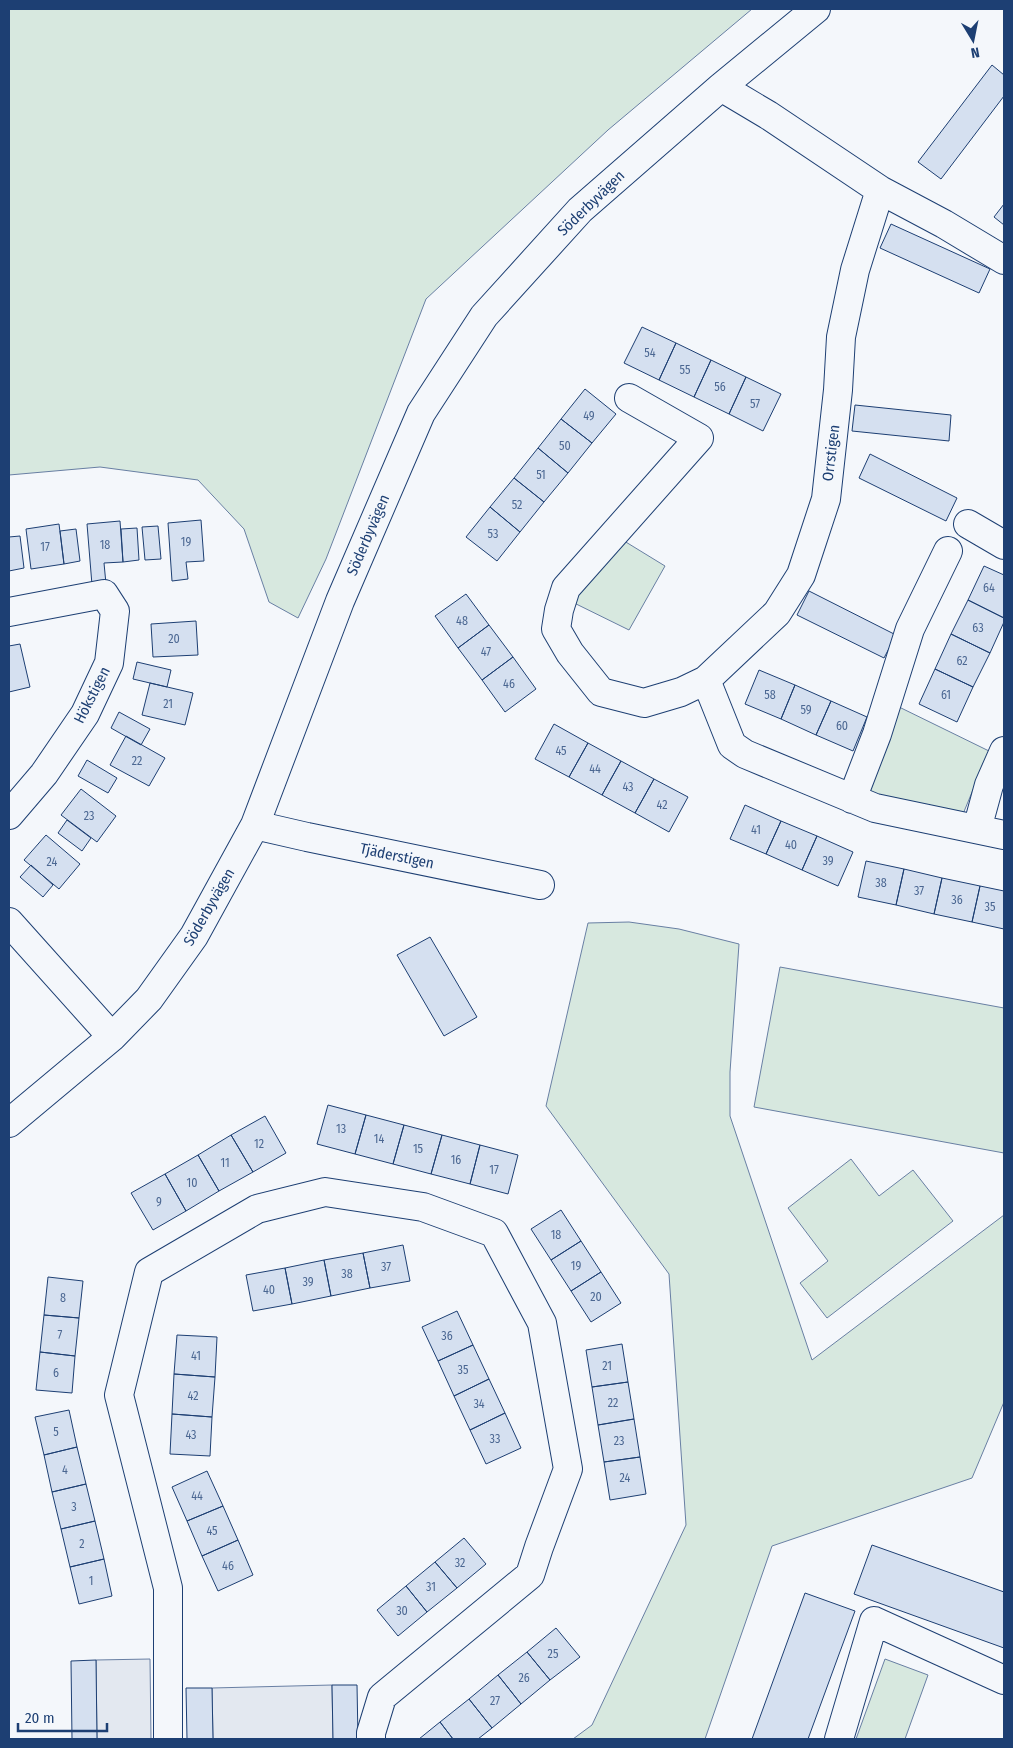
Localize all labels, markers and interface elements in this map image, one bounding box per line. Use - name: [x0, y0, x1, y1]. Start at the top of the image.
- north arrow: [948, 15, 998, 65]
- text: N: [970, 43, 981, 61]
- street label: Söderbyvägen: [554, 167, 628, 239]
- house number: 54: [644, 346, 656, 360]
- house number: 55: [680, 363, 691, 377]
- house number: 56: [714, 380, 726, 394]
- house number: 57: [750, 397, 760, 411]
- house number: 49: [583, 409, 595, 423]
- street label: Orrstigen: [819, 424, 843, 482]
- house number: 50: [559, 439, 571, 453]
- house number: 51: [536, 468, 546, 482]
- street label: Söderbyvägen: [343, 492, 393, 578]
- house number: 52: [512, 498, 522, 512]
- house number: 53: [488, 527, 498, 541]
- house number: 19: [181, 535, 191, 549]
- house number: 18: [100, 538, 110, 552]
- house number: 17: [40, 540, 50, 554]
- house number: 64: [983, 581, 995, 595]
- house number: 48: [456, 614, 468, 628]
- house number: 63: [972, 621, 984, 635]
- house number: 20: [168, 632, 180, 646]
- house number: 47: [481, 645, 491, 659]
- house number: 62: [956, 654, 968, 668]
- street label: Hökstigen: [70, 664, 114, 726]
- house number: 46: [503, 677, 515, 691]
- house number: 58: [764, 688, 776, 702]
- house number: 61: [941, 688, 951, 702]
- house number: 21: [163, 697, 173, 711]
- house number: 59: [800, 703, 812, 717]
- house number: 60: [836, 719, 848, 733]
- house number: 45: [555, 744, 567, 758]
- house number: 22: [132, 754, 142, 768]
- house number: 44: [589, 762, 601, 776]
- house number: 43: [622, 780, 634, 794]
- house number: 42: [657, 798, 667, 812]
- house number: 23: [84, 809, 94, 823]
- house number: 41: [751, 823, 761, 837]
- house number: 40: [785, 838, 797, 852]
- street label: Tjäderstigen: [358, 839, 436, 873]
- house number: 39: [822, 854, 834, 868]
- house number: 24: [47, 855, 58, 869]
- street label: Söderbyvägen: [180, 865, 238, 949]
- house number: 38: [875, 876, 887, 890]
- house number: 37: [914, 884, 924, 898]
- house number: 36: [951, 893, 963, 907]
- house number: 35: [985, 900, 996, 914]
- house number: 13: [336, 1122, 346, 1136]
- house number: 14: [374, 1132, 384, 1146]
- house number: 12: [254, 1137, 264, 1151]
- house number: 15: [413, 1142, 424, 1156]
- house number: 16: [451, 1153, 461, 1167]
- house number: 11: [220, 1156, 230, 1170]
- house number: 17: [489, 1163, 499, 1177]
- house number: 10: [187, 1176, 197, 1190]
- house number: 9: [156, 1195, 162, 1209]
- house number: 18: [551, 1228, 561, 1242]
- house number: 19: [571, 1259, 581, 1273]
- house number: 37: [381, 1260, 391, 1274]
- house number: 38: [341, 1267, 353, 1281]
- house number: 39: [302, 1275, 314, 1289]
- house number: 40: [263, 1283, 275, 1297]
- house number: 20: [590, 1290, 602, 1304]
- house number: 8: [60, 1291, 66, 1305]
- house number: 7: [58, 1328, 63, 1342]
- house number: 36: [441, 1329, 453, 1343]
- house number: 41: [191, 1349, 201, 1363]
- house number: 21: [602, 1359, 612, 1373]
- house number: 35: [458, 1363, 469, 1377]
- house number: 6: [53, 1366, 59, 1380]
- house number: 42: [188, 1389, 198, 1403]
- house number: 22: [608, 1396, 618, 1410]
- house number: 34: [473, 1397, 485, 1411]
- house number: 5: [53, 1425, 59, 1439]
- house number: 43: [185, 1428, 197, 1442]
- house number: 33: [490, 1432, 500, 1446]
- house number: 23: [614, 1434, 624, 1448]
- house number: 4: [62, 1463, 68, 1477]
- house number: 24: [620, 1471, 631, 1485]
- house number: 44: [191, 1489, 203, 1503]
- house number: 3: [71, 1500, 77, 1514]
- house number: 45: [206, 1524, 218, 1538]
- house number: 2: [79, 1537, 85, 1551]
- house number: 32: [455, 1556, 465, 1570]
- house number: 46: [222, 1559, 234, 1573]
- house number: 1: [89, 1574, 93, 1588]
- house number: 31: [426, 1580, 436, 1594]
- house number: 30: [396, 1604, 408, 1618]
- house number: 25: [548, 1647, 559, 1661]
- house number: 26: [518, 1671, 530, 1685]
- house number: 27: [490, 1694, 500, 1708]
- scale bar: [18, 1700, 106, 1732]
- text: 20 m: [25, 1709, 55, 1727]

